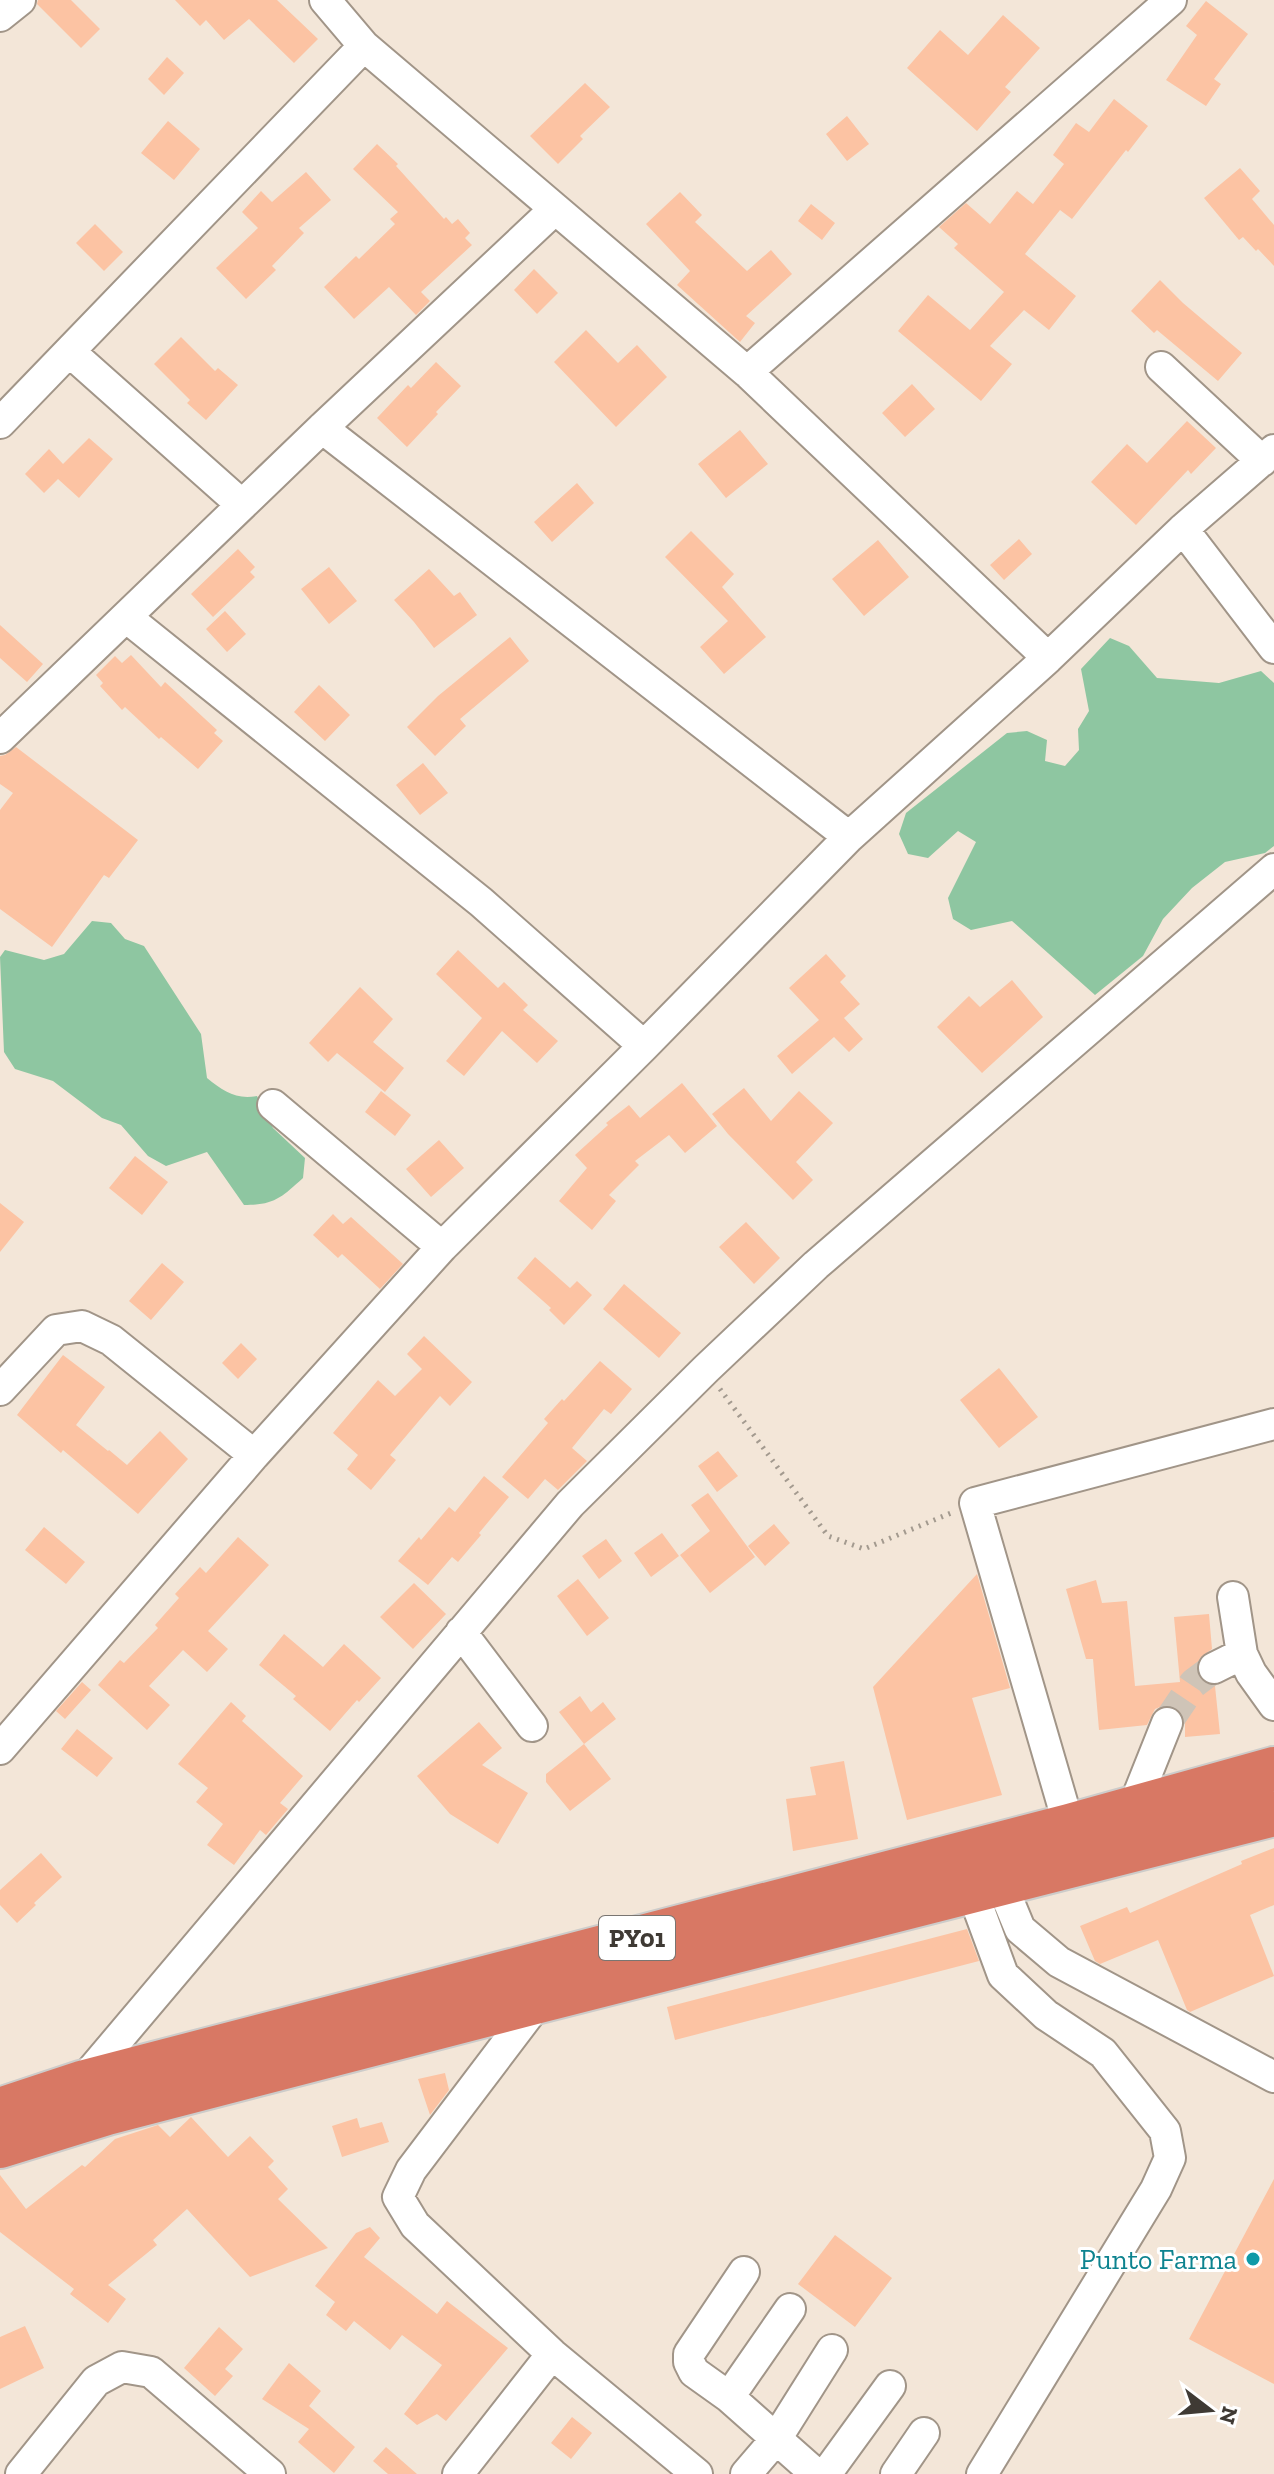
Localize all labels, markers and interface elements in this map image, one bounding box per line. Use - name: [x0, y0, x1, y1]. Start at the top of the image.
- road number: PY01: [599, 1916, 675, 1960]
- place label: Punto Farma: [1080, 2243, 1237, 2276]
- marker: Punto Farma: [1244, 2250, 1262, 2268]
- north arrow: [1170, 2370, 1250, 2450]
- text: N: [1213, 2404, 1244, 2427]

